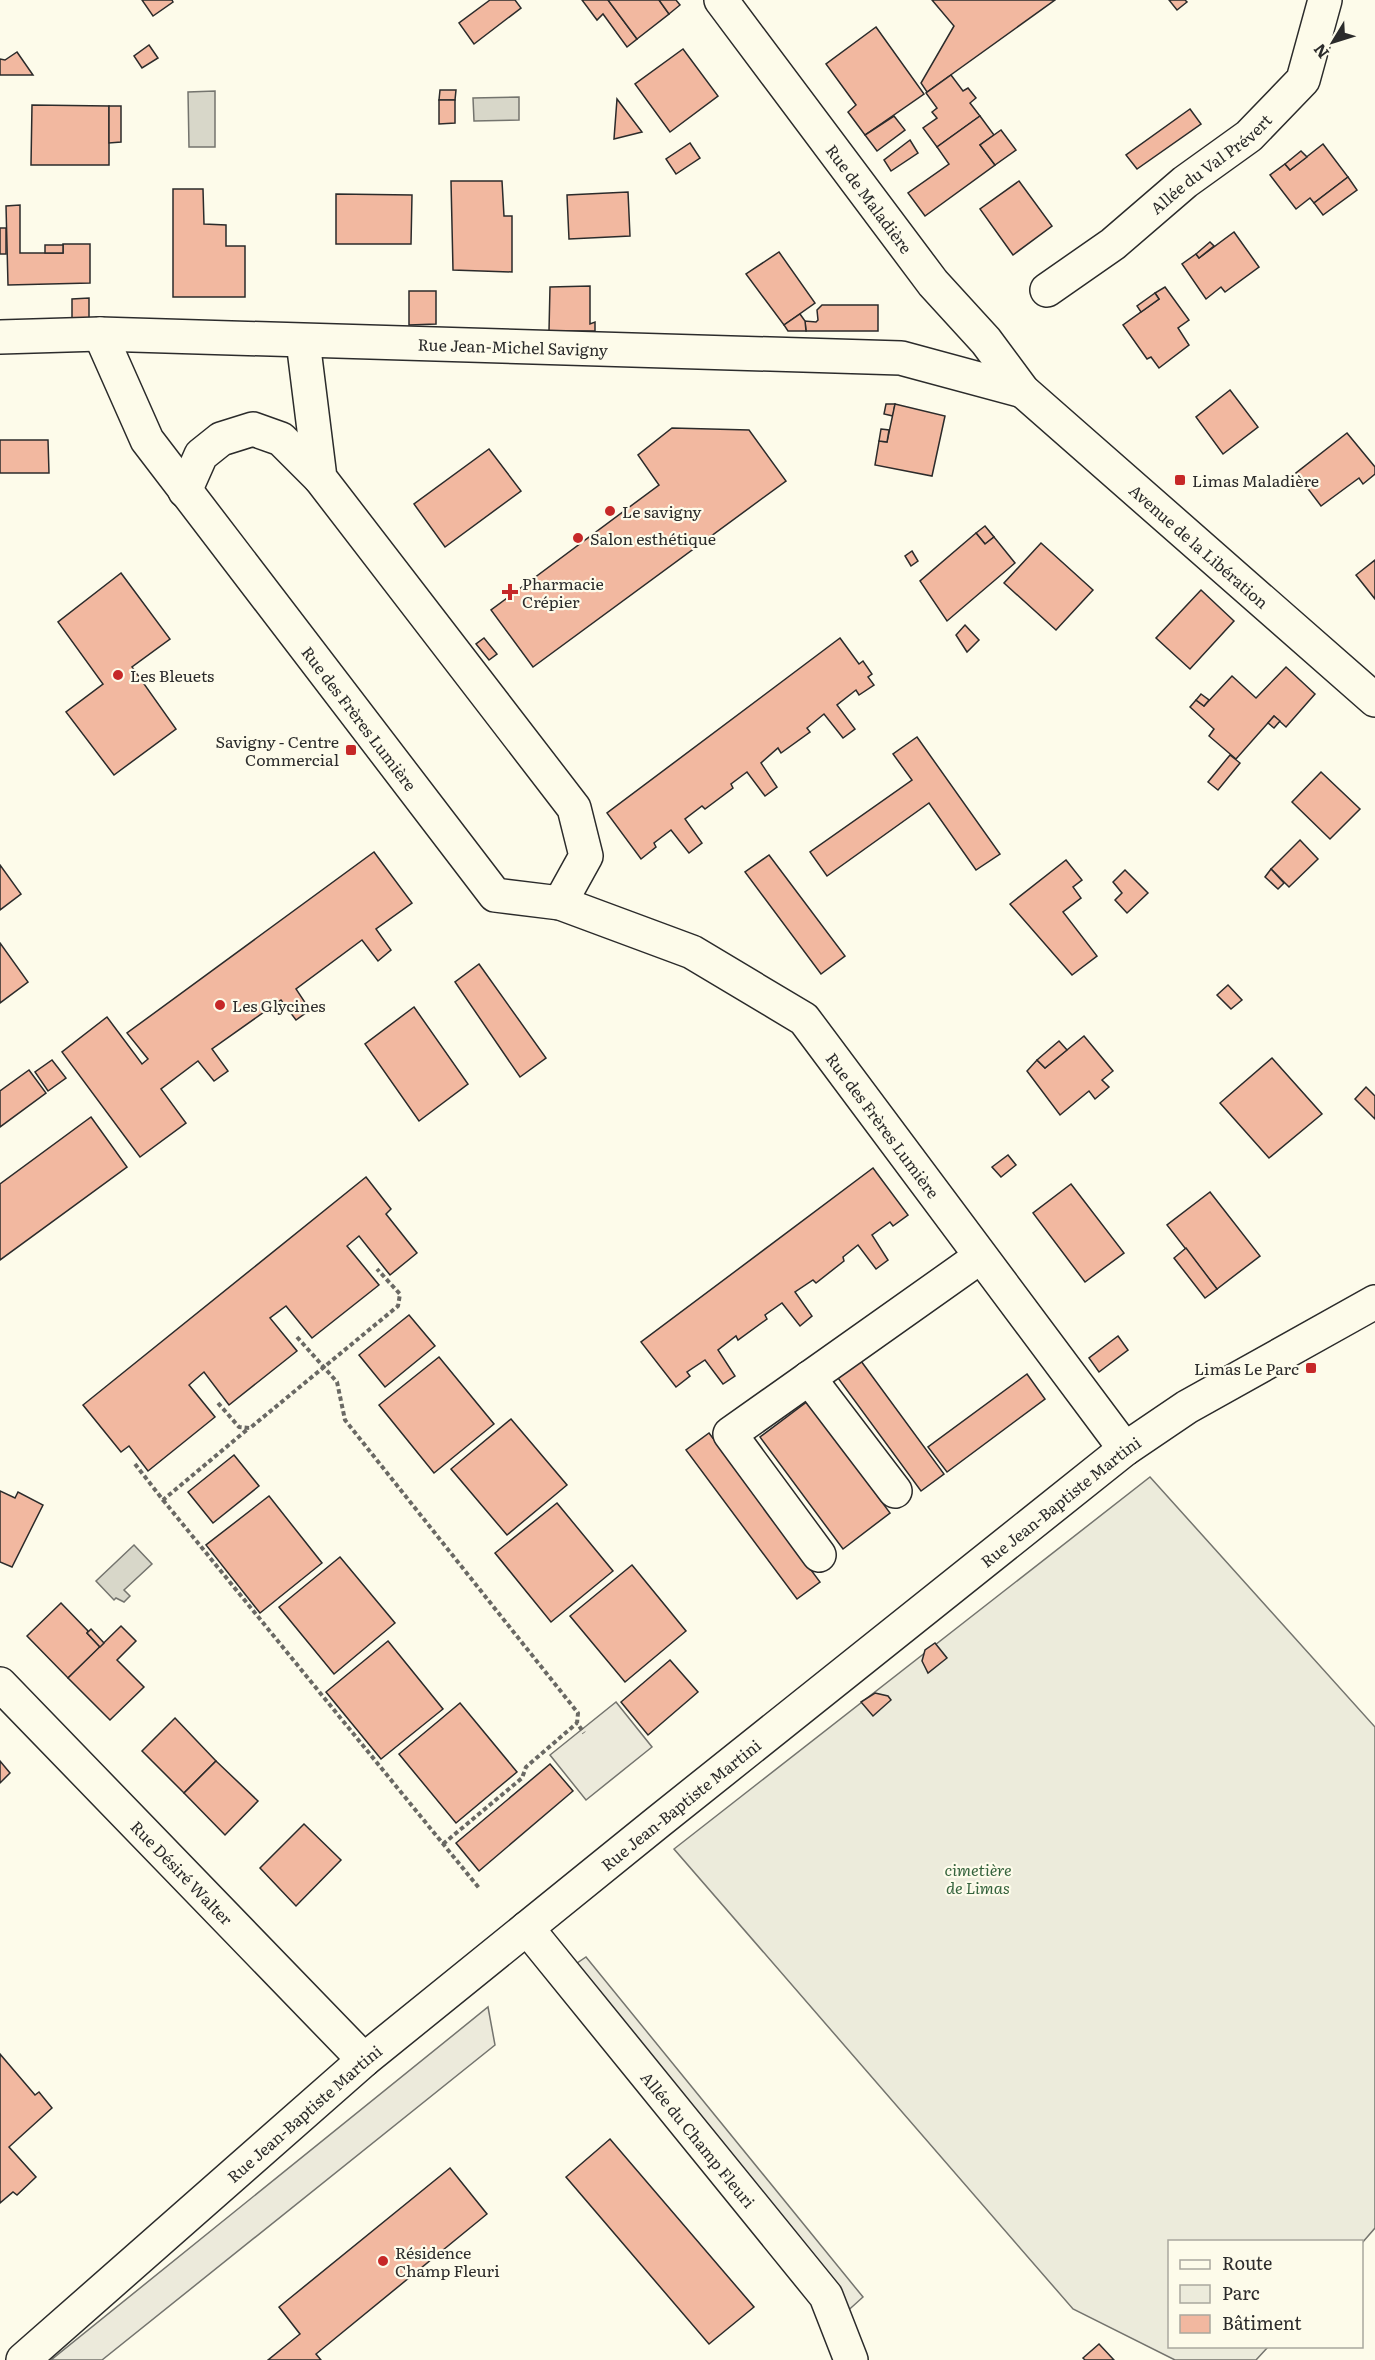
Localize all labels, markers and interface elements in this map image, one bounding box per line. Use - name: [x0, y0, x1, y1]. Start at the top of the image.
- north arrow: [1303, 12, 1363, 72]
- text: N: [1307, 39, 1334, 65]
- street label: Allée du Val Prévert: [1144, 108, 1277, 219]
- street label: Rue de Maladière: [821, 139, 919, 258]
- street label: Rue Jean-Michel Savigny: [417, 332, 609, 361]
- place label: Limas Maladière: [1192, 468, 1319, 492]
- marker: Limas Maladière: [1173, 473, 1187, 487]
- street label: Avenue de la Libération: [1124, 478, 1275, 614]
- place label: Le savigny: [622, 499, 702, 523]
- marker: Le savigny: [603, 504, 617, 518]
- place label: Salon esthétique: [590, 526, 716, 550]
- marker: Salon esthétique: [571, 531, 585, 545]
- place label: Pharmacie Crépier: [522, 571, 604, 613]
- marker: Pharmacie Crépier: [503, 585, 517, 599]
- street label: Rue des Frères Lumière: [296, 641, 423, 795]
- place label: Les Bleuets: [130, 663, 214, 687]
- marker: Les Bleuets: [111, 668, 125, 682]
- place label: Savigny - Centre Commercial: [216, 729, 339, 771]
- marker: Savigny - Centre Commercial: [344, 743, 358, 757]
- place label: Les Glycines: [232, 993, 325, 1017]
- marker: Les Glycines: [213, 998, 227, 1012]
- street label: Rue des Frères Lumière: [821, 1047, 946, 1203]
- place label: Limas Le Parc: [1194, 1356, 1299, 1380]
- marker: Limas Le Parc: [1304, 1361, 1318, 1375]
- street label: Rue Jean-Baptiste Martini: [975, 1430, 1145, 1572]
- street label: Rue Jean-Baptiste Martini: [595, 1733, 765, 1876]
- street label: Rue Désiré Walter: [126, 1814, 239, 1930]
- park label: cimetière de Limas: [944, 1857, 1012, 1899]
- street label: Rue Jean-Baptiste Martini: [221, 2039, 387, 2188]
- street label: Allée du Champ Fleuri: [636, 2066, 761, 2213]
- place label: Résidence Champ Fleuri: [395, 2240, 500, 2282]
- legend: [1168, 2240, 1363, 2348]
- text: Route: [1222, 2249, 1272, 2276]
- marker: Résidence Champ Fleuri: [376, 2254, 390, 2268]
- text: Parc: [1222, 2279, 1260, 2306]
- text: Bâtiment: [1222, 2309, 1302, 2336]

